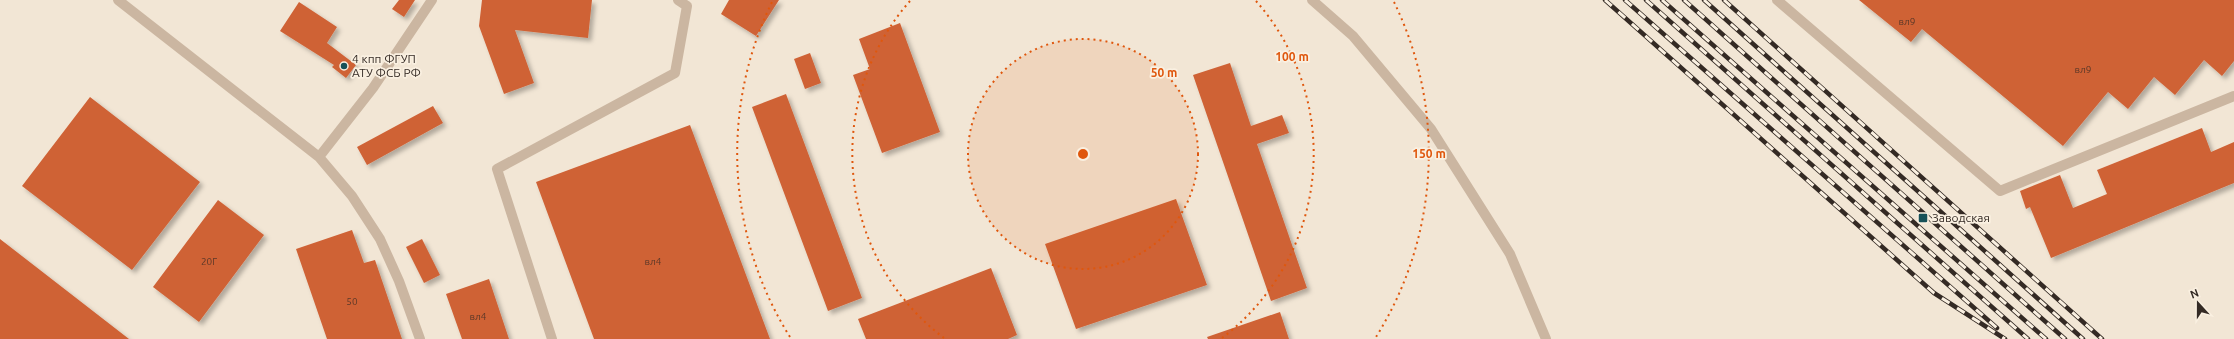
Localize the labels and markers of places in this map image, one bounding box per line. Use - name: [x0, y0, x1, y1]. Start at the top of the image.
- place label: 4 кпп ФГУП АТУ ФСБ РФ: [352, 52, 421, 79]
- marker: 4 кпп ФГУП АТУ ФСБ РФ: [339, 61, 349, 71]
- centre of rings: [1076, 147, 1090, 161]
- place label: Заводская: [1932, 211, 1990, 224]
- marker: Заводская: [1917, 212, 1929, 224]

